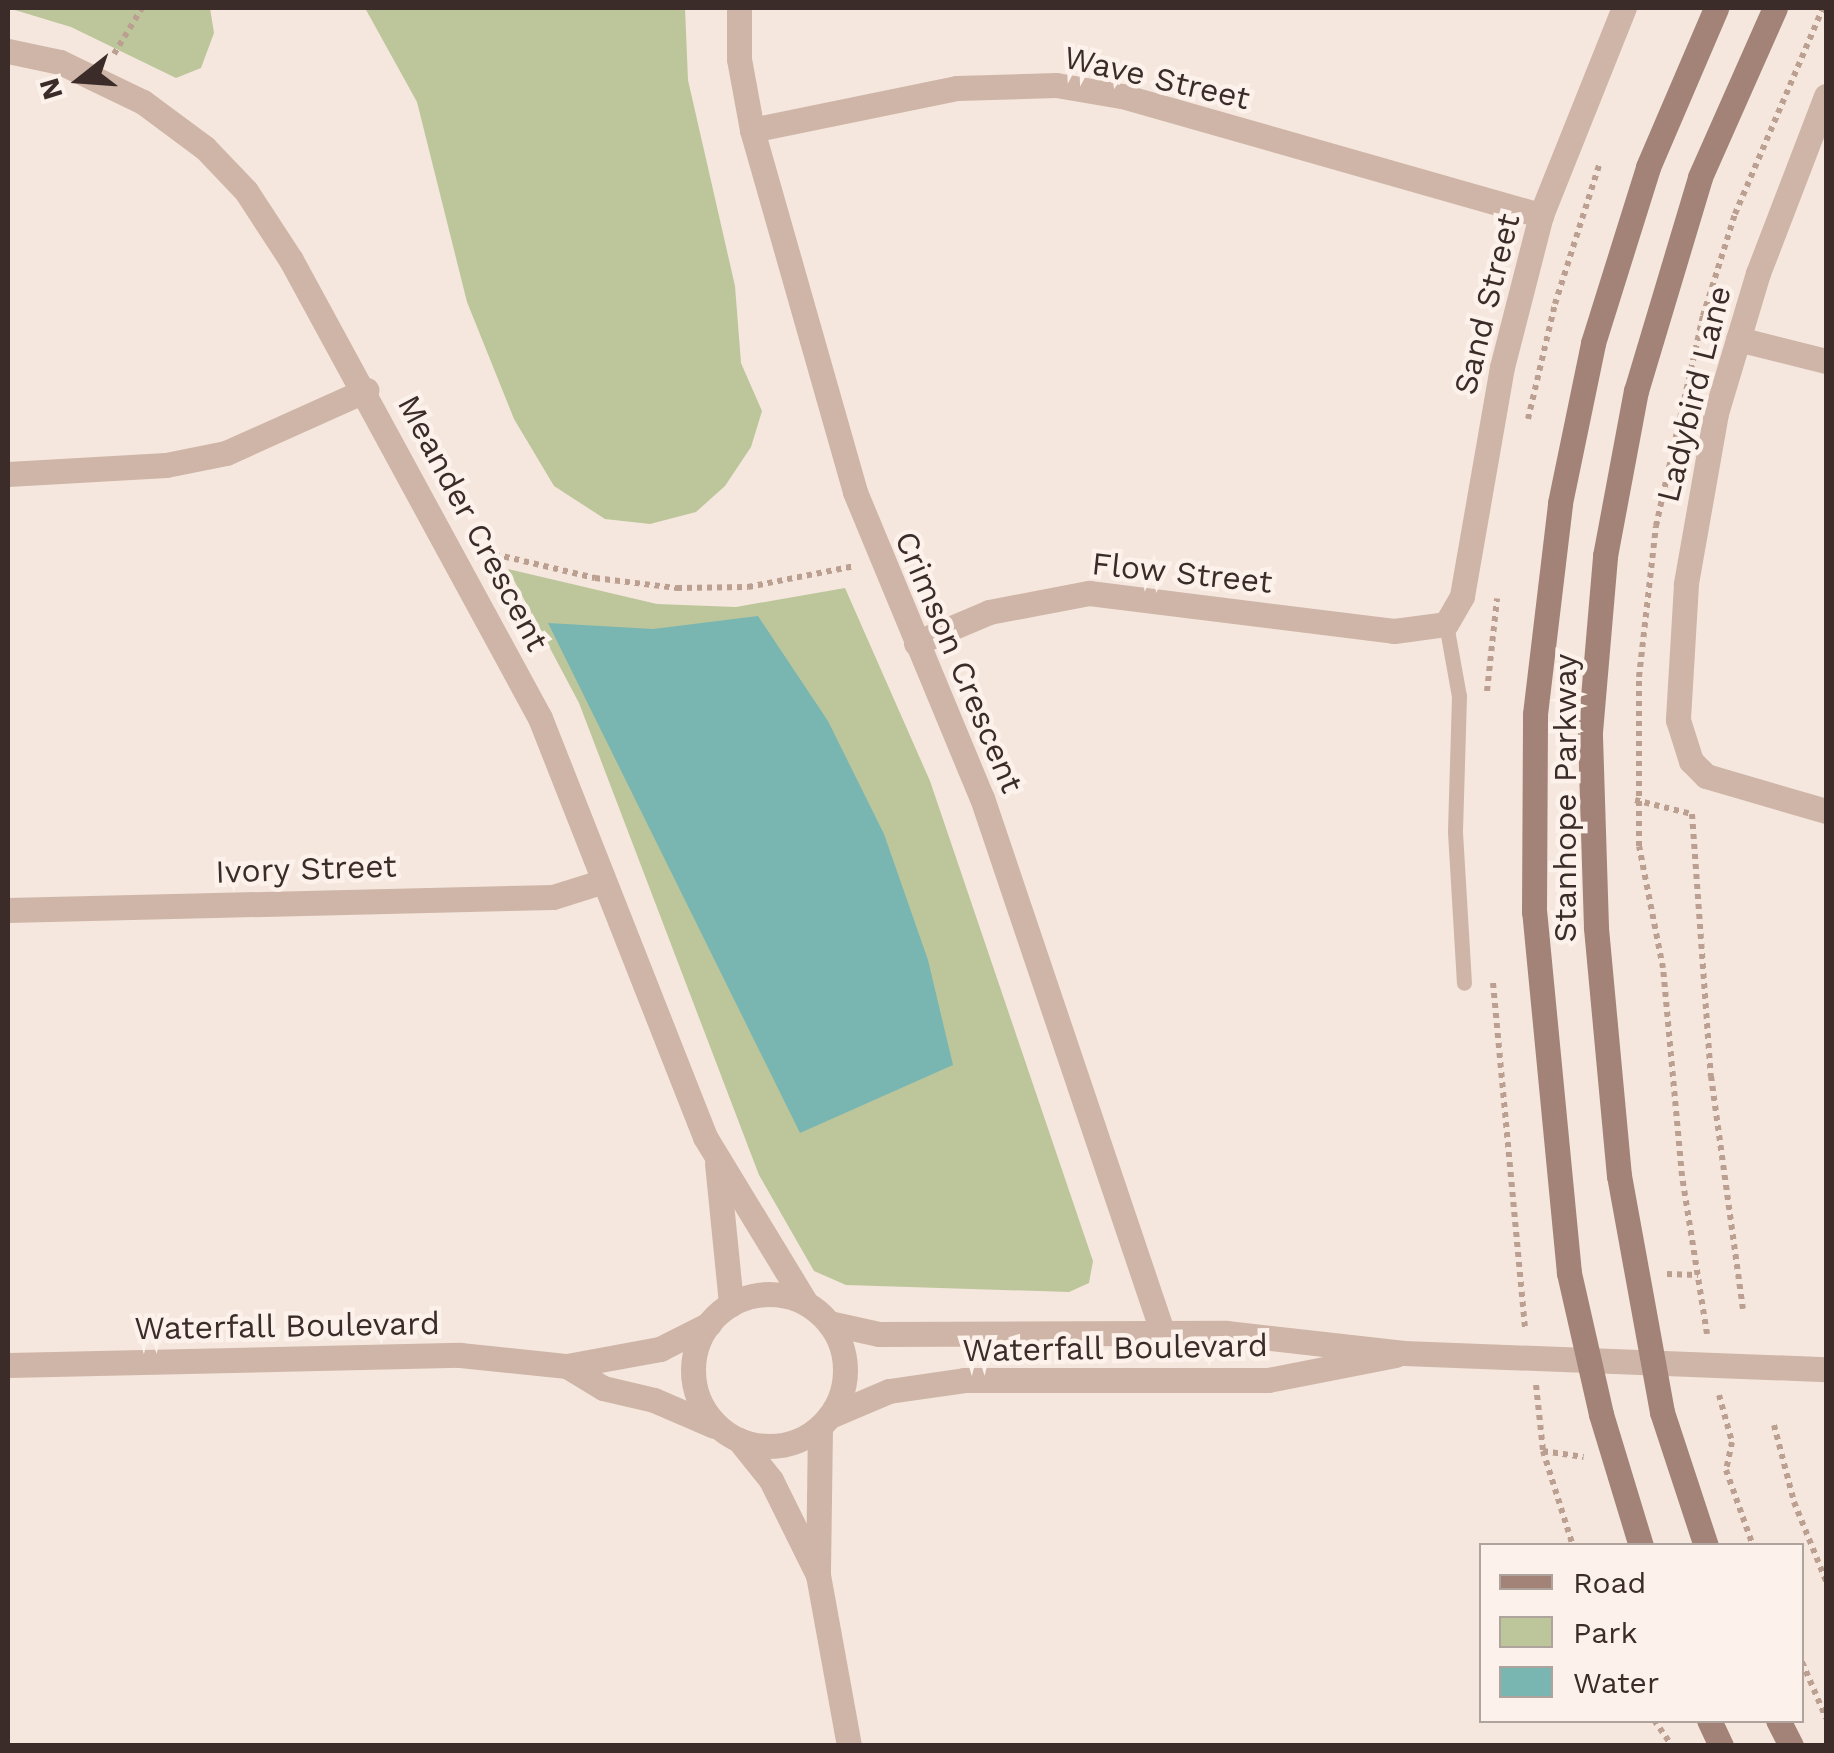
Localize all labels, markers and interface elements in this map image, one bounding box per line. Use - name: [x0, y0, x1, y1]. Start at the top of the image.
- north arrow: [30, 30, 130, 130]
- street label: Wave Street: [1060, 38, 1254, 118]
- text: N: [32, 74, 70, 104]
- street label: Sand Street: [1446, 209, 1528, 399]
- street label: Ladybird Lane: [1649, 282, 1739, 506]
- street label: Meander Crescent: [389, 388, 557, 658]
- street label: Crimson Crescent: [887, 526, 1031, 798]
- street label: Flow Street: [1089, 544, 1275, 602]
- street label: Stanhope Parkway: [1546, 653, 1584, 943]
- street label: Ivory Street: [214, 847, 398, 891]
- street label: Waterfall Boulevard: [133, 1304, 441, 1348]
- street label: Waterfall Boulevard: [961, 1326, 1269, 1370]
- legend: [1479, 1543, 1804, 1723]
- text: Road: [1573, 1565, 1646, 1600]
- text: Park: [1573, 1615, 1638, 1650]
- text: Water: [1573, 1665, 1659, 1700]

